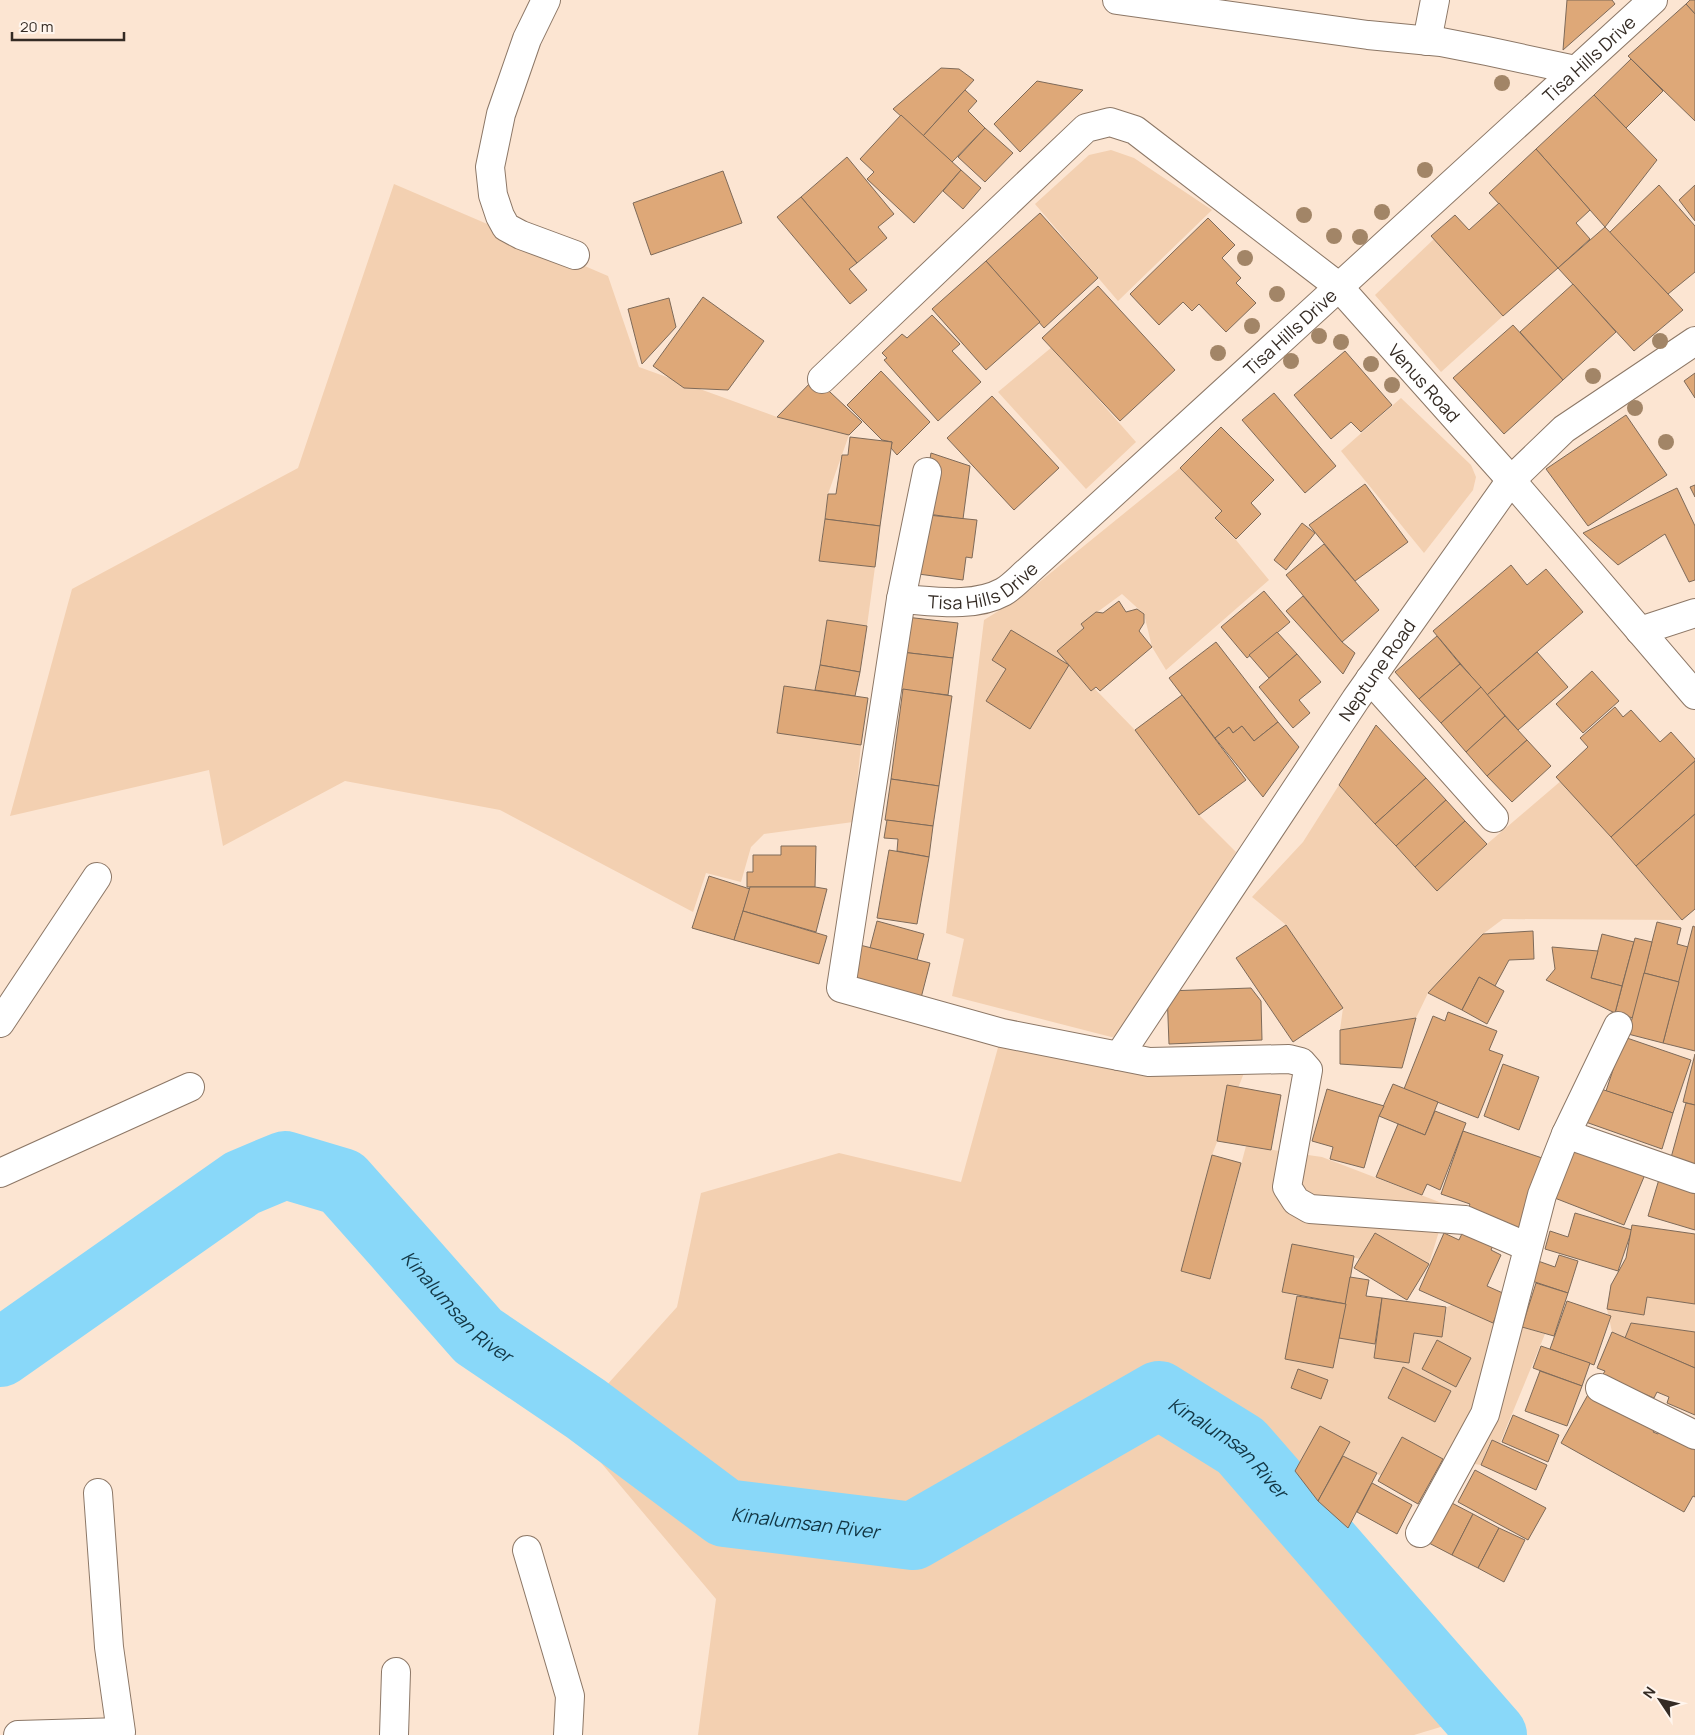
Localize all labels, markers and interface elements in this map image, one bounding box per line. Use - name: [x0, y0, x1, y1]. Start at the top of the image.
- scale bar: [12, 10, 125, 42]
- street label: Tisa Hills Drive: [1537, 10, 1641, 107]
- text: 20 m: [20, 16, 53, 37]
- street label: Tisa Hills Drive: [1238, 283, 1342, 381]
- street label: Venus Road: [1383, 339, 1466, 427]
- street label: Tisa Hills Drive: [927, 556, 1043, 614]
- street label: Neptune Road: [1333, 615, 1421, 725]
- water label: Kinalumsan River: [396, 1245, 519, 1370]
- water label: Kinalumsan River: [1164, 1391, 1295, 1506]
- water label: Kinalumsan River: [730, 1501, 883, 1545]
- north arrow: [1635, 1675, 1685, 1725]
- text: N: [1638, 1683, 1660, 1702]

